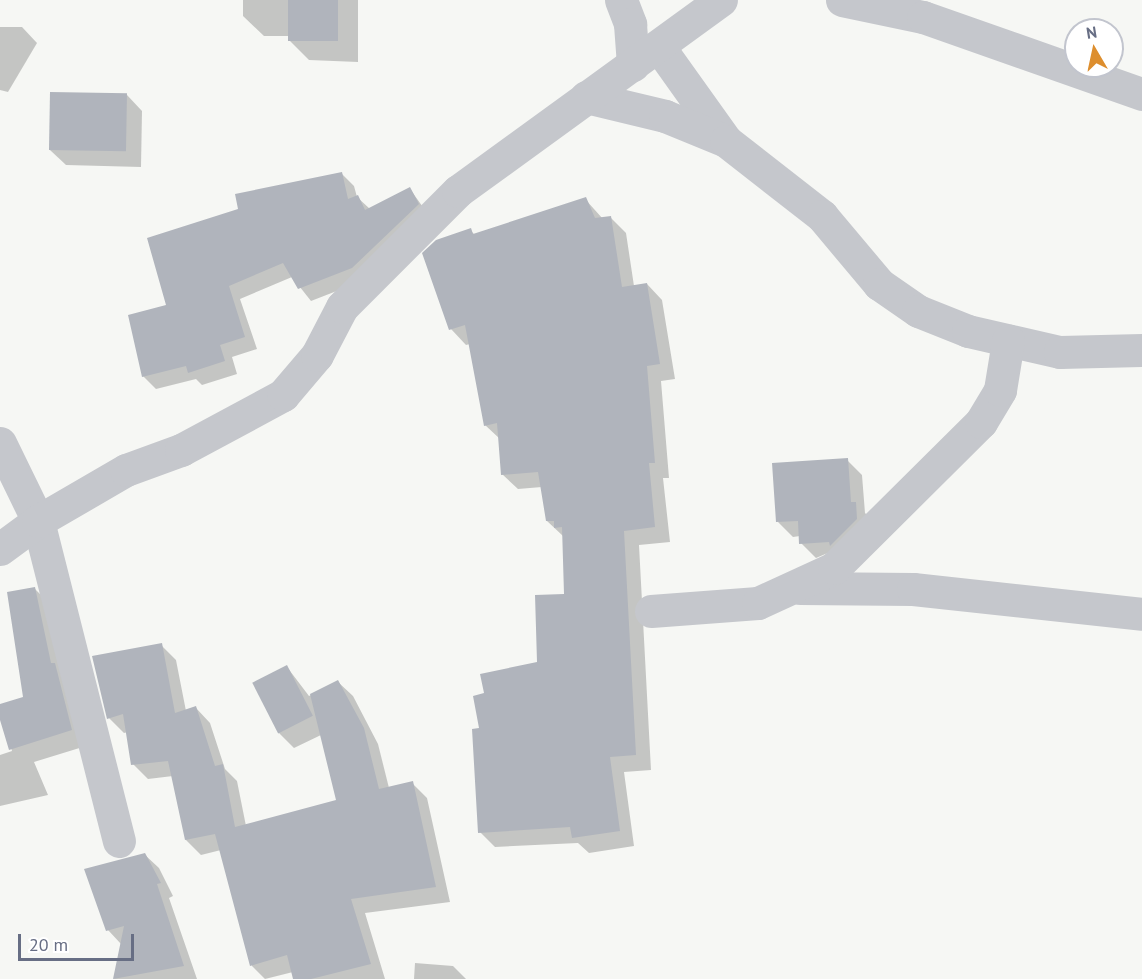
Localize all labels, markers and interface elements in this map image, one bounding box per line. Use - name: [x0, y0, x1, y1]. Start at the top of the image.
- north arrow: [1064, 18, 1124, 78]
- text: N: [1085, 21, 1098, 43]
- scale bar: [21, 922, 136, 960]
- text: 20 m: [29, 933, 68, 956]

